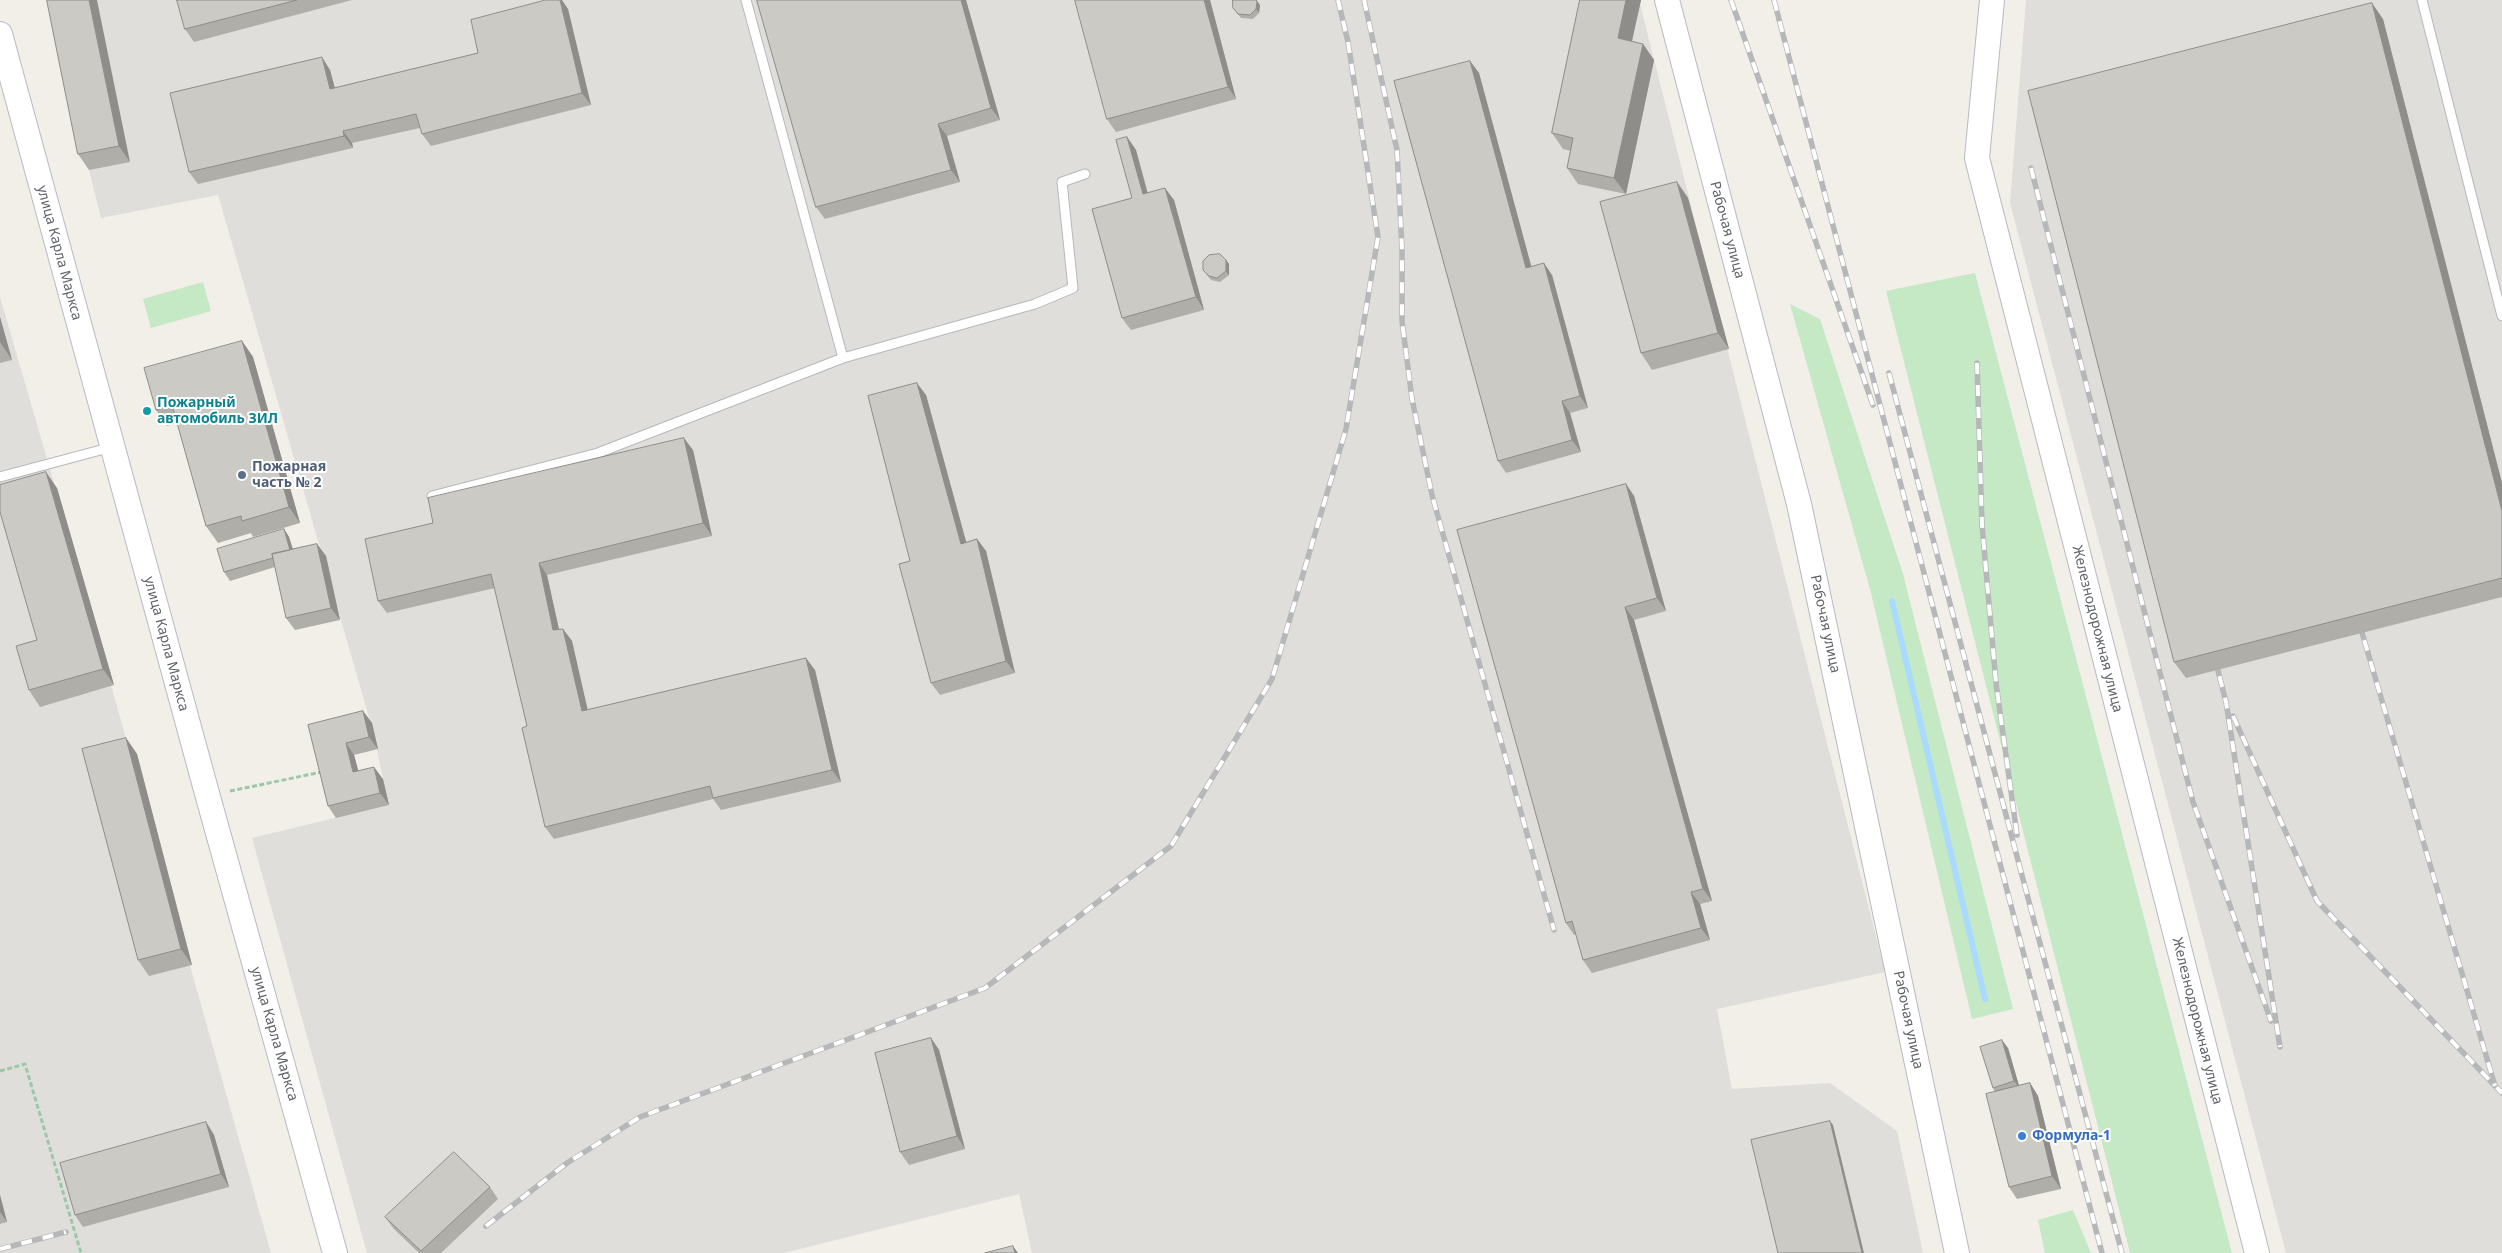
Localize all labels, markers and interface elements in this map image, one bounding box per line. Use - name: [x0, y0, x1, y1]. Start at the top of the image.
- street label: Рабочая улица: [1706, 180, 1748, 280]
- street label: улица Карла Маркса: [33, 184, 85, 322]
- place label: Пожарный автомобиль ЗИЛ: [157, 395, 278, 428]
- marker: Пожарный автомобиль ЗИЛ: [141, 405, 153, 417]
- place label: Пожарная часть № 2: [252, 459, 326, 492]
- marker: Пожарная часть № 2: [236, 469, 248, 481]
- street label: Железнодорожная улица: [2068, 544, 2126, 714]
- street label: Рабочая улица: [1806, 573, 1844, 675]
- street label: улица Карла Маркса: [140, 575, 192, 713]
- street label: Железнодорожная улица: [2168, 936, 2226, 1106]
- street label: улица Карла Маркса: [247, 965, 301, 1103]
- street label: Рабочая улица: [1889, 969, 1927, 1071]
- place label: Формула-1: [2032, 1128, 2111, 1144]
- marker: Формула-1: [2016, 1130, 2028, 1142]

